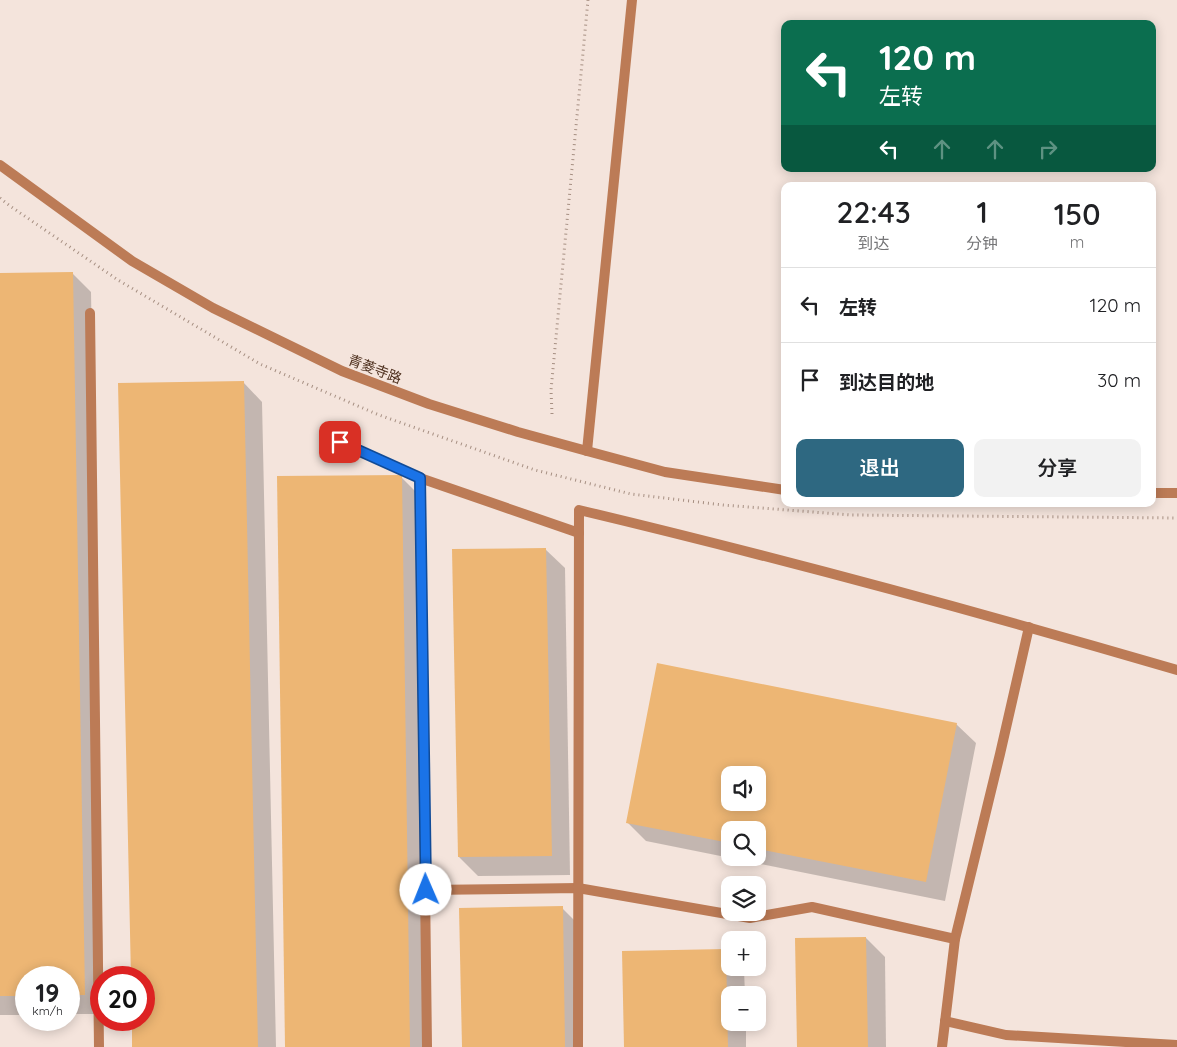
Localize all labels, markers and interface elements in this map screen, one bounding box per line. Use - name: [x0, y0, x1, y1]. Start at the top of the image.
- text: 120 m: [879, 35, 976, 79]
- icon: left: [796, 40, 861, 105]
- text: 左转: [879, 82, 923, 110]
- icon: left: [875, 135, 903, 163]
- icon: ahead: [928, 135, 956, 163]
- icon: ahead: [981, 135, 1009, 163]
- icon: right: [1034, 135, 1062, 163]
- text: 22:43: [837, 193, 911, 231]
- text: 1: [976, 193, 988, 231]
- text: 150: [1054, 195, 1100, 233]
- text: m: [1070, 232, 1084, 252]
- text: 到达: [858, 233, 890, 253]
- text: 分钟: [966, 233, 998, 253]
- icon: left: [796, 291, 824, 319]
- text: 120 m: [1090, 293, 1141, 317]
- text: 左转: [839, 295, 877, 319]
- street label: 青菱寺路: [346, 351, 404, 387]
- icon: arrive: [796, 366, 824, 394]
- text: 30 m: [1097, 368, 1141, 392]
- text: 到达目的地: [839, 370, 934, 394]
- pin: [319, 421, 361, 463]
- icon: arrive: [326, 428, 354, 456]
- button: 退出: [796, 439, 964, 497]
- button: 分享: [974, 439, 1141, 497]
- map controls: [721, 766, 766, 1031]
- button: sound: [721, 766, 766, 811]
- button: search: [721, 821, 766, 866]
- position arrow: [399, 863, 451, 915]
- button: layers: [721, 876, 766, 921]
- button: +: [721, 931, 766, 976]
- speed limit sign: 20: [90, 966, 155, 1031]
- text: 19: [36, 977, 59, 1008]
- button: −: [721, 986, 766, 1031]
- text: km/h: [32, 1003, 63, 1018]

